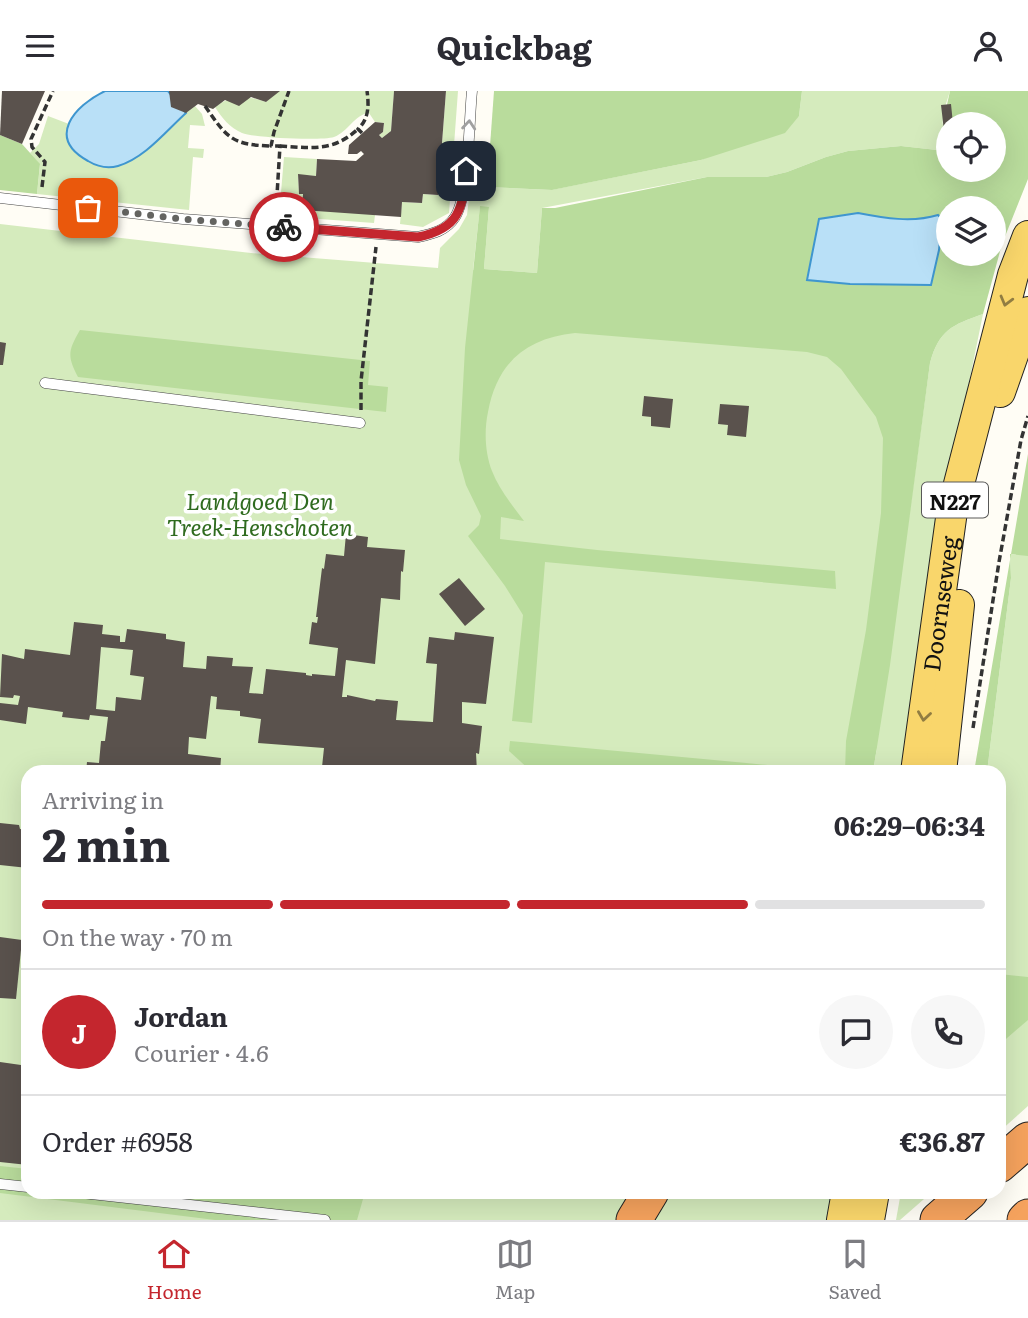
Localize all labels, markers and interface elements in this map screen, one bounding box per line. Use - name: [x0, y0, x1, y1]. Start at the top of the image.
- text: Quickbag: [436, 22, 592, 70]
- icon: menu: [21, 27, 59, 65]
- icon: person: [969, 27, 1007, 65]
- map controls: [936, 112, 1006, 266]
- button: locate: [936, 112, 1006, 182]
- one-way arrow: [461, 119, 476, 130]
- pin: [436, 141, 496, 201]
- icon: home: [447, 152, 485, 190]
- pin: [58, 178, 118, 238]
- icon: bag: [69, 189, 107, 227]
- courier: [249, 192, 319, 262]
- button: layers: [936, 196, 1006, 266]
- icon: bike: [265, 208, 303, 246]
- one-way arrow: [1000, 295, 1014, 307]
- park label: Landgoed Den Treek-Henschoten: [167, 483, 353, 543]
- road number: N227: [922, 483, 988, 517]
- street label: Doornseweg: [913, 533, 965, 674]
- one-way arrow: [917, 710, 932, 722]
- text: Arriving in: [42, 782, 164, 816]
- text: 06:29–06:34: [834, 805, 985, 844]
- text: 2 min: [42, 808, 171, 876]
- text: On the way · 70 m: [42, 919, 233, 953]
- button: chat: [819, 995, 893, 1069]
- button: phone: [911, 995, 985, 1069]
- text: Jordan: [134, 996, 228, 1035]
- text: J: [72, 1013, 86, 1052]
- text: Courier · 4.6: [134, 1035, 269, 1069]
- text: Order #6958: [42, 1121, 193, 1160]
- text: €36.87: [900, 1121, 985, 1160]
- tab: Home: [147, 1235, 202, 1305]
- tab: Map: [495, 1235, 535, 1305]
- tab: Saved: [828, 1235, 881, 1305]

